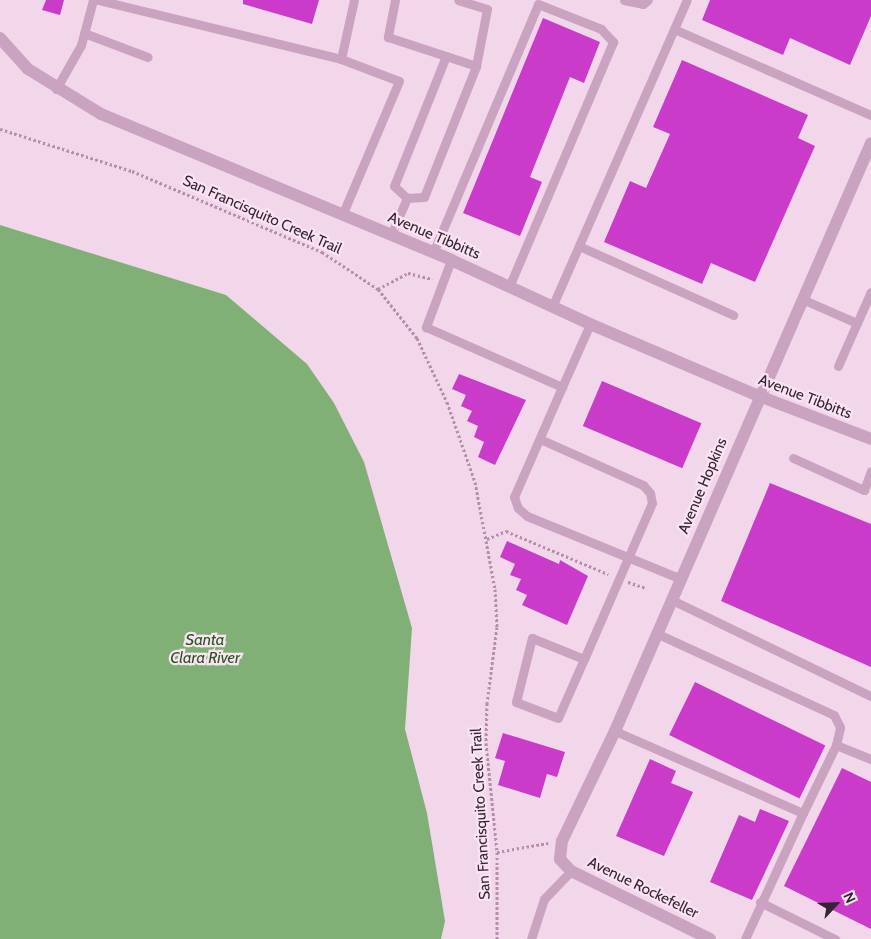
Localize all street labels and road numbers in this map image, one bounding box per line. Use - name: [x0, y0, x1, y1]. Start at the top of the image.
- street label: San Francisquito Creek Trail: [180, 172, 344, 258]
- street label: Avenue Tibbitts: [385, 209, 483, 263]
- street label: Avenue Tibbitts: [756, 371, 854, 423]
- street label: Avenue Hopkins: [675, 435, 731, 537]
- street label: San Francisquito Creek Trail: [468, 728, 494, 900]
- street label: Avenue Rockefeller: [585, 853, 701, 923]

